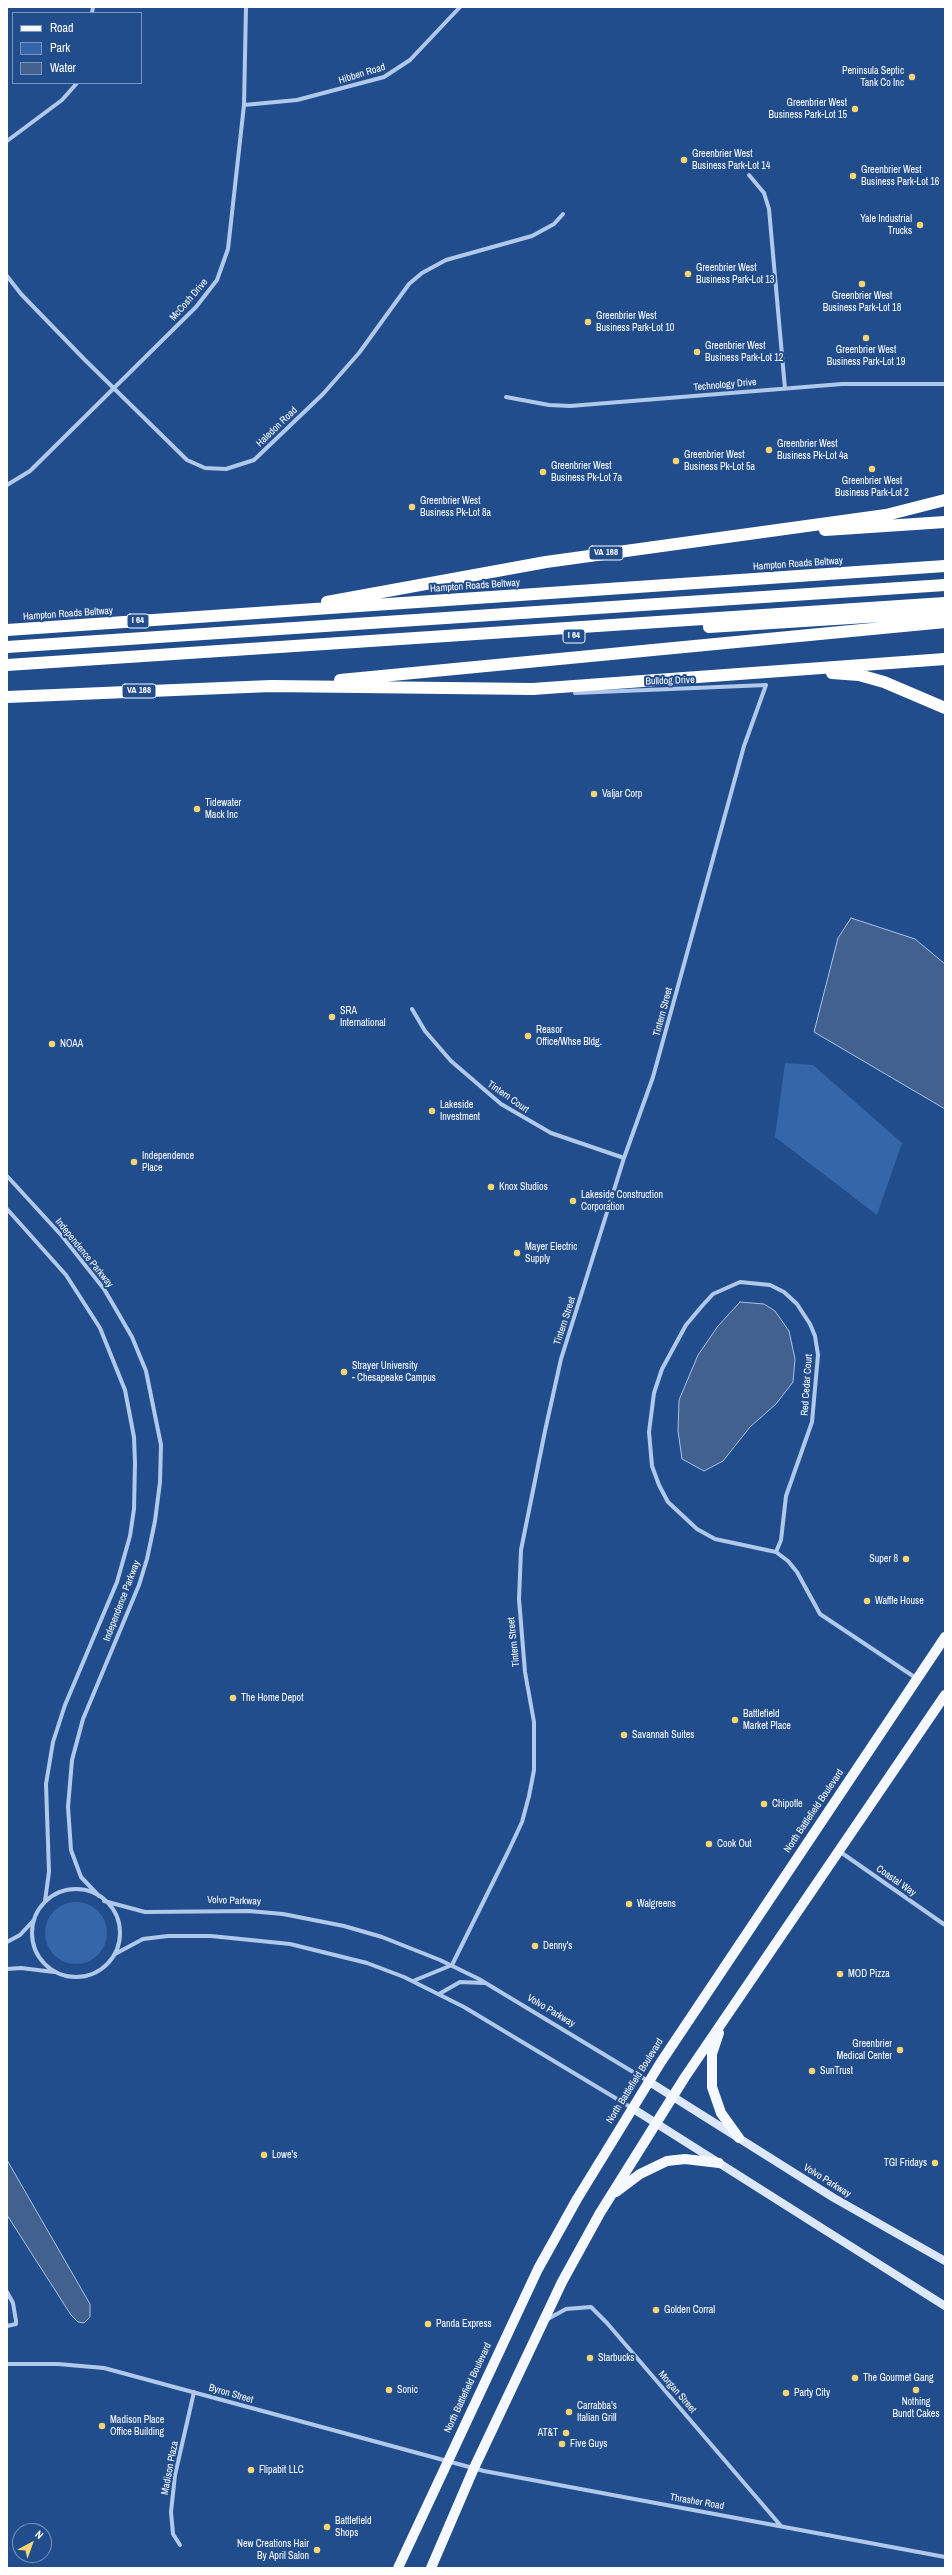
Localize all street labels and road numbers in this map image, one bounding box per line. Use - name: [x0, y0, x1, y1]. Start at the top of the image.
- street label: Hibben Road: [337, 61, 387, 87]
- street label: McCosh Drive: [167, 276, 211, 324]
- street label: Technology Drive: [693, 376, 757, 394]
- street label: Haledon Road: [254, 404, 300, 450]
- road number: VA 168: [589, 546, 623, 560]
- street label: Hampton Roads Beltway: [753, 555, 843, 573]
- street label: Hampton Roads Beltway: [430, 577, 520, 595]
- street label: Hampton Roads Beltway: [23, 605, 113, 623]
- road number: I 64: [127, 614, 149, 628]
- road number: I 64: [563, 629, 585, 643]
- street label: Bulldog Drive: [645, 674, 695, 688]
- road number: VA 168: [122, 684, 156, 698]
- street label: Tintern Street: [651, 986, 675, 1038]
- street label: Tintern Court: [485, 1078, 531, 1116]
- street label: Independence Parkway: [52, 1216, 116, 1290]
- street label: Tintern Street: [552, 1295, 578, 1347]
- street label: Red Cedar Court: [799, 1354, 815, 1416]
- street label: Independence Parkway: [101, 1559, 143, 1643]
- street label: Tintern Street: [505, 1617, 523, 1667]
- street label: North Battlefield Boulevard: [782, 1767, 846, 1855]
- street label: Coastal Way: [874, 1863, 918, 1899]
- street label: Volvo Parkway: [207, 1894, 261, 1908]
- street label: Volvo Parkway: [525, 1992, 577, 2030]
- street label: North Battlefield Boulevard: [604, 2036, 666, 2126]
- street label: Volvo Parkway: [801, 2162, 853, 2200]
- street label: North Battlefield Boulevard: [442, 2341, 494, 2435]
- street label: Morgan Street: [655, 2368, 699, 2416]
- street label: Byron Street: [207, 2382, 255, 2406]
- street label: Madison Plaza: [159, 2440, 181, 2496]
- street label: Thrasher Road: [669, 2491, 725, 2513]

